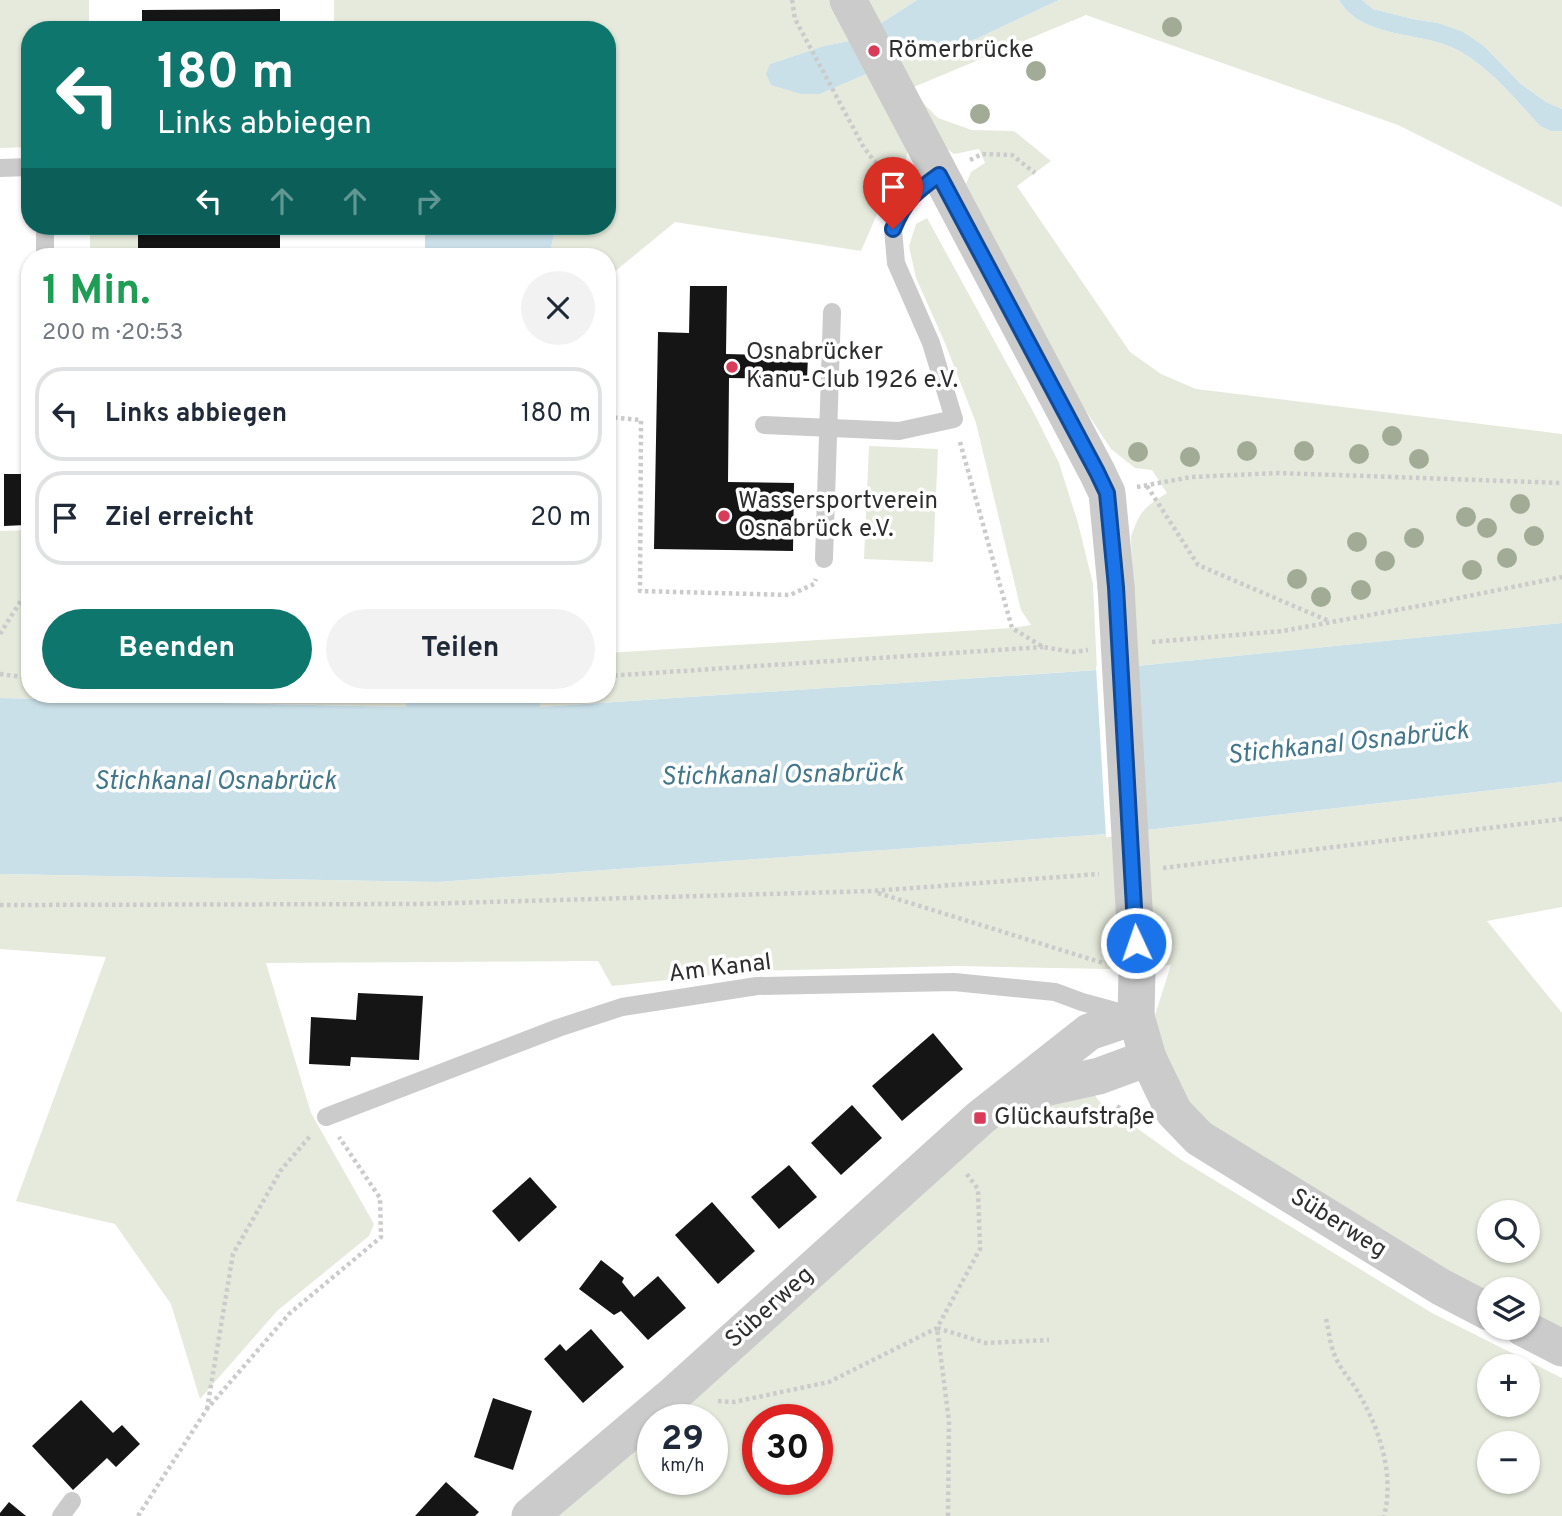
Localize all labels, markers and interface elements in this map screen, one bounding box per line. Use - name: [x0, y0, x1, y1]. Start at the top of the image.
- place label: Römerbrücke: [888, 36, 1034, 66]
- marker: Römerbrücke: [866, 43, 882, 59]
- text: 180 m: [157, 44, 294, 106]
- icon: left: [42, 49, 133, 140]
- text: Links abbiegen: [157, 105, 372, 145]
- pin: [863, 157, 923, 229]
- icon: arrive: [874, 168, 912, 206]
- icon: left: [190, 182, 228, 220]
- icon: ahead: [263, 182, 301, 220]
- icon: ahead: [336, 182, 374, 220]
- icon: right: [409, 182, 447, 220]
- text: 1 Min.: [42, 266, 151, 319]
- button: close: [521, 271, 595, 345]
- text: 200 m · 20:53: [42, 319, 183, 348]
- place label: Osnabrücker Kanu-Club 1926 e.V.: [746, 338, 958, 396]
- marker: Osnabrücker Kanu-Club 1926 e.V.: [724, 359, 740, 375]
- icon: left: [46, 395, 84, 433]
- text: Links abbiegen: [105, 398, 287, 431]
- text: 180 m: [521, 398, 591, 431]
- place label: Wassersportverein Osnabrück e.V.: [738, 487, 938, 545]
- icon: arrive: [46, 499, 84, 537]
- text: Ziel erreicht: [105, 502, 254, 535]
- text: 20 m: [530, 502, 591, 535]
- marker: Wassersportverein Osnabrück e.V.: [716, 508, 732, 524]
- button: Beenden: [42, 609, 312, 689]
- button: Teilen: [326, 609, 595, 689]
- water label: Stichkanal Osnabrück: [1226, 715, 1471, 773]
- water label: Stichkanal Osnabrück: [660, 757, 905, 795]
- water label: Stichkanal Osnabrück: [94, 766, 337, 799]
- position arrow: [1099, 906, 1173, 980]
- street label: Am Kanal: [667, 948, 773, 990]
- place label: Glückaufstraße: [994, 1103, 1155, 1133]
- marker: Glückaufstraße: [972, 1110, 988, 1126]
- street label: Süberweg: [1284, 1183, 1392, 1265]
- map controls: [1477, 1200, 1540, 1494]
- button: search: [1477, 1200, 1540, 1263]
- street label: Süberweg: [720, 1261, 820, 1355]
- button: layers: [1477, 1277, 1540, 1340]
- button: +: [1477, 1354, 1540, 1417]
- speed limit sign: 30: [742, 1404, 833, 1495]
- text: 29: [661, 1418, 704, 1462]
- button: −: [1477, 1431, 1540, 1494]
- text: km/h: [661, 1455, 704, 1478]

